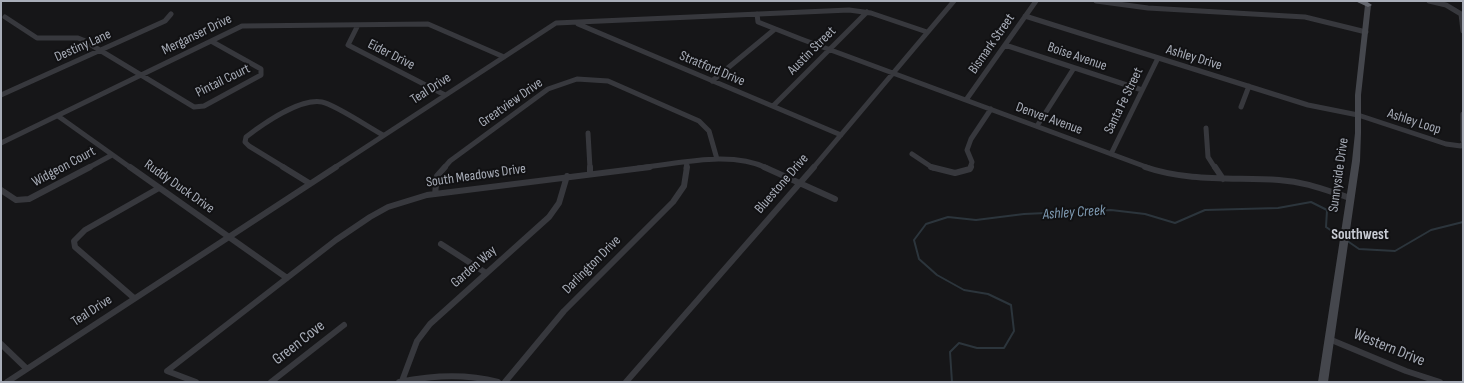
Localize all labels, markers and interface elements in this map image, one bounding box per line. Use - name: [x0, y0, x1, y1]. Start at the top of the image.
- street label: Merganser Drive: [159, 11, 235, 59]
- street label: Bismark Street: [965, 11, 1019, 77]
- street label: Austin Street: [784, 23, 840, 79]
- street label: Destiny Lane: [52, 26, 114, 66]
- street label: Eider Drive: [365, 36, 417, 74]
- street label: Boise Avenue: [1045, 39, 1109, 75]
- street label: Ashley Drive: [1164, 42, 1224, 74]
- street label: Stratford Drive: [677, 48, 747, 90]
- street label: Pintail Court: [193, 61, 253, 101]
- street label: Santa Fe Street: [1101, 65, 1147, 137]
- street label: Teal Drive: [408, 70, 454, 108]
- street label: Greatview Drive: [476, 75, 546, 131]
- street label: Denver Avenue: [1013, 99, 1085, 139]
- street label: Ashley Loop: [1385, 105, 1443, 139]
- street label: Sunnyside Drive: [1325, 137, 1353, 213]
- street label: Widgeon Court: [29, 143, 99, 191]
- street label: Bluestone Drive: [752, 151, 812, 217]
- street label: Ruddy Duck Drive: [141, 157, 217, 217]
- street label: South Meadows Drive: [425, 161, 527, 191]
- water label: Ashley Creek: [1042, 202, 1106, 224]
- district label: Southwest: [1331, 226, 1389, 244]
- street label: Darlington Drive: [559, 232, 625, 298]
- street label: Garden Way: [448, 243, 500, 291]
- street label: Teal Drive: [69, 292, 115, 330]
- street label: Green Cove: [269, 317, 329, 369]
- street label: Western Drive: [1350, 325, 1428, 371]

